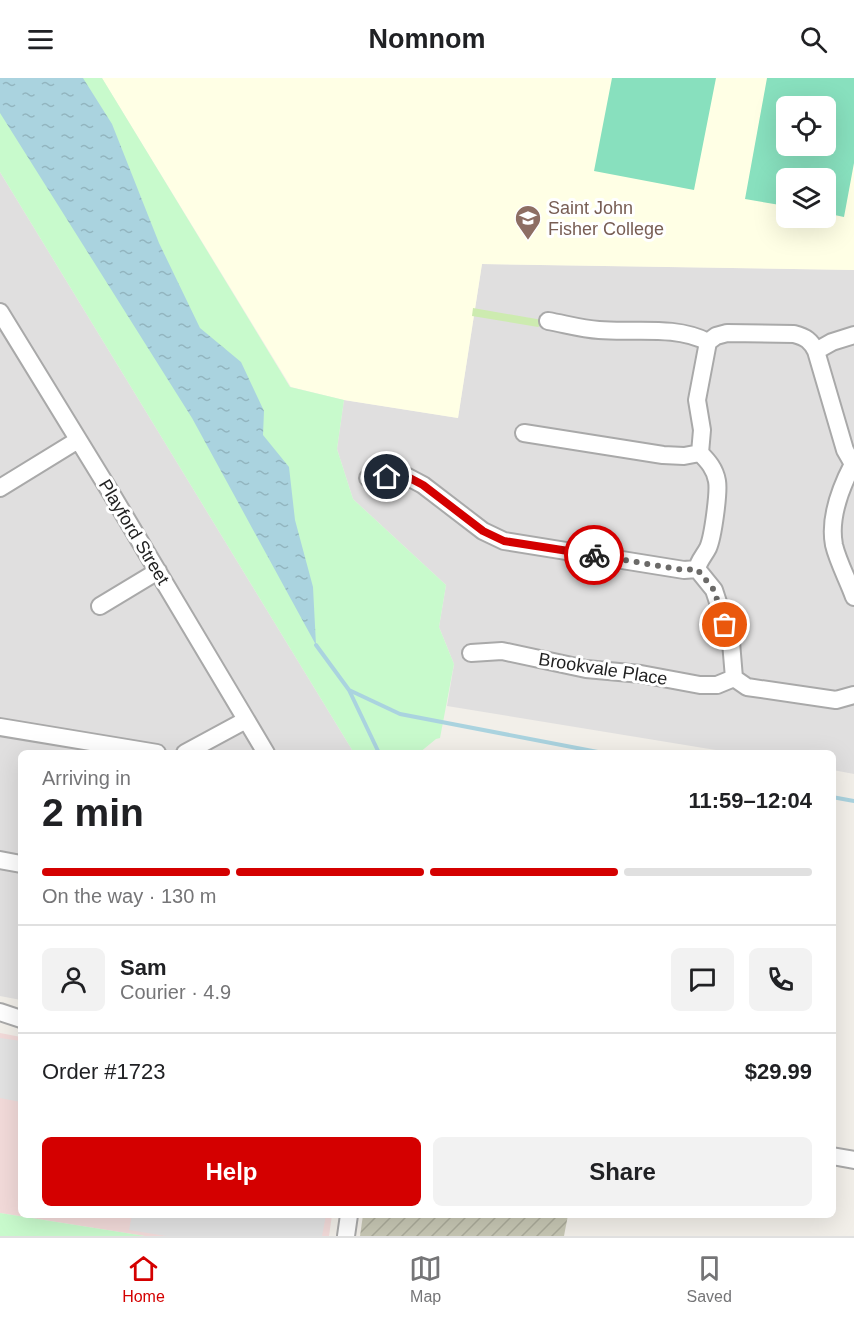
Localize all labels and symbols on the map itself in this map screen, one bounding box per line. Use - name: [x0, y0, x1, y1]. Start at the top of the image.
- place label: Saint John Fisher College: [548, 198, 664, 239]
- school or university icon: Saint John Fisher College: [513, 203, 543, 241]
- pin: [361, 451, 412, 502]
- street label: Playford Street: [95, 476, 173, 588]
- courier: [564, 525, 624, 585]
- pin: [699, 599, 750, 650]
- street label: Brookvale Place: [537, 649, 669, 689]

